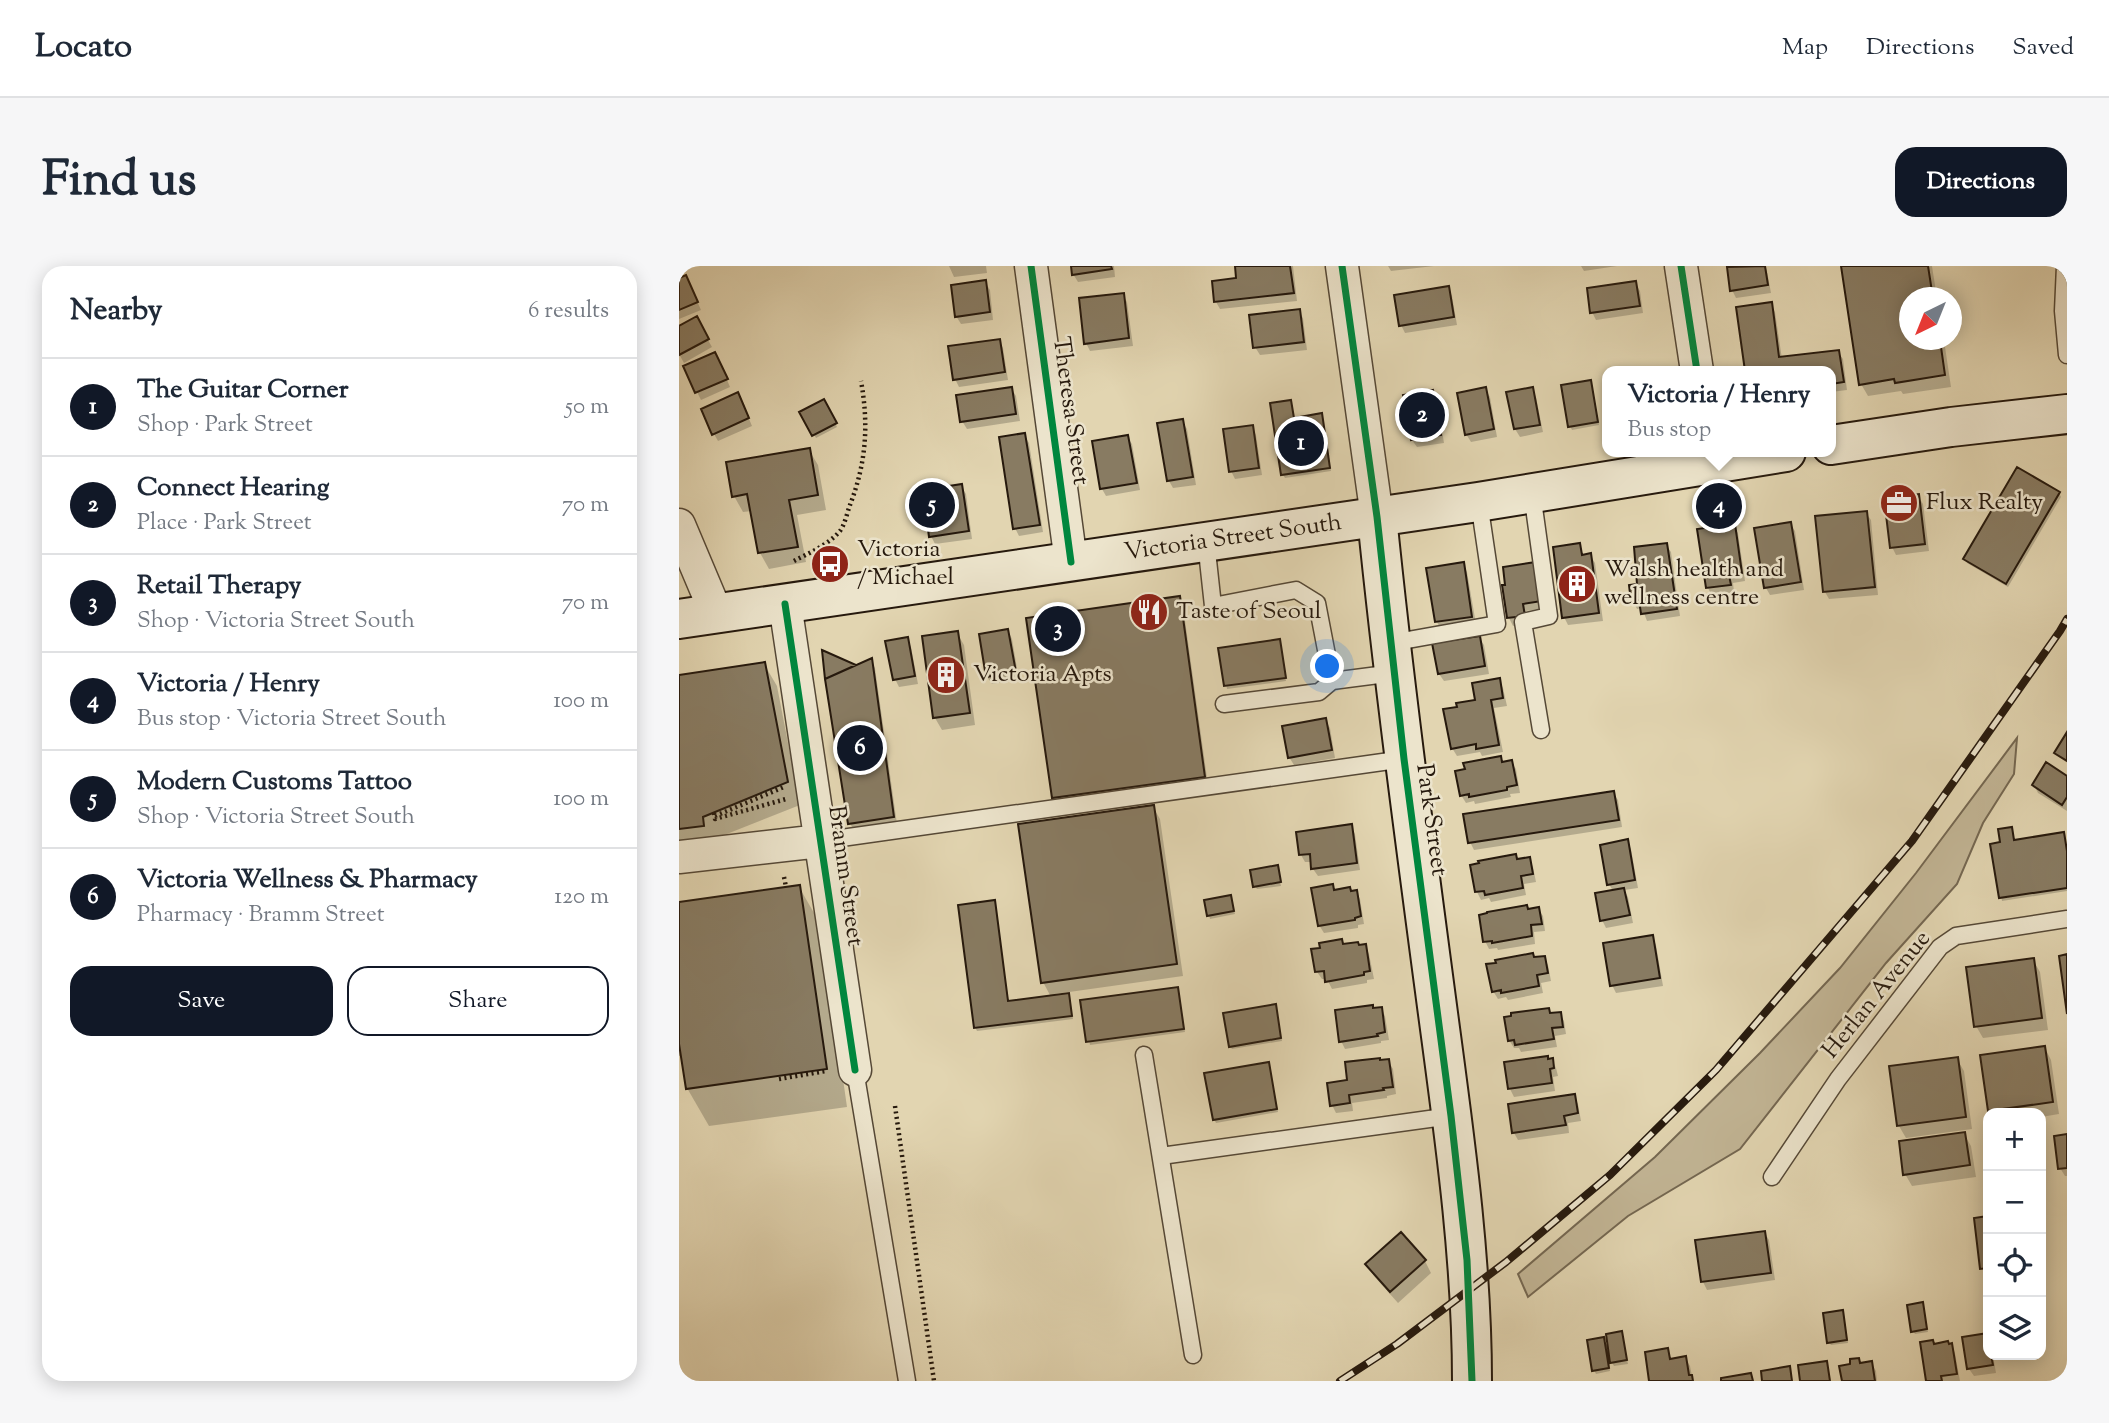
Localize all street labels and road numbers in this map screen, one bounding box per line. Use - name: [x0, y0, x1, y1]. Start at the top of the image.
- street label: Theresa Street: [1043, 335, 1097, 487]
- street label: Victoria Street South: [1122, 506, 1344, 570]
- street label: Park Street: [1406, 762, 1456, 878]
- street label: Bramm Street: [818, 803, 872, 949]
- street label: Herlan Avenue: [1815, 924, 1939, 1066]

